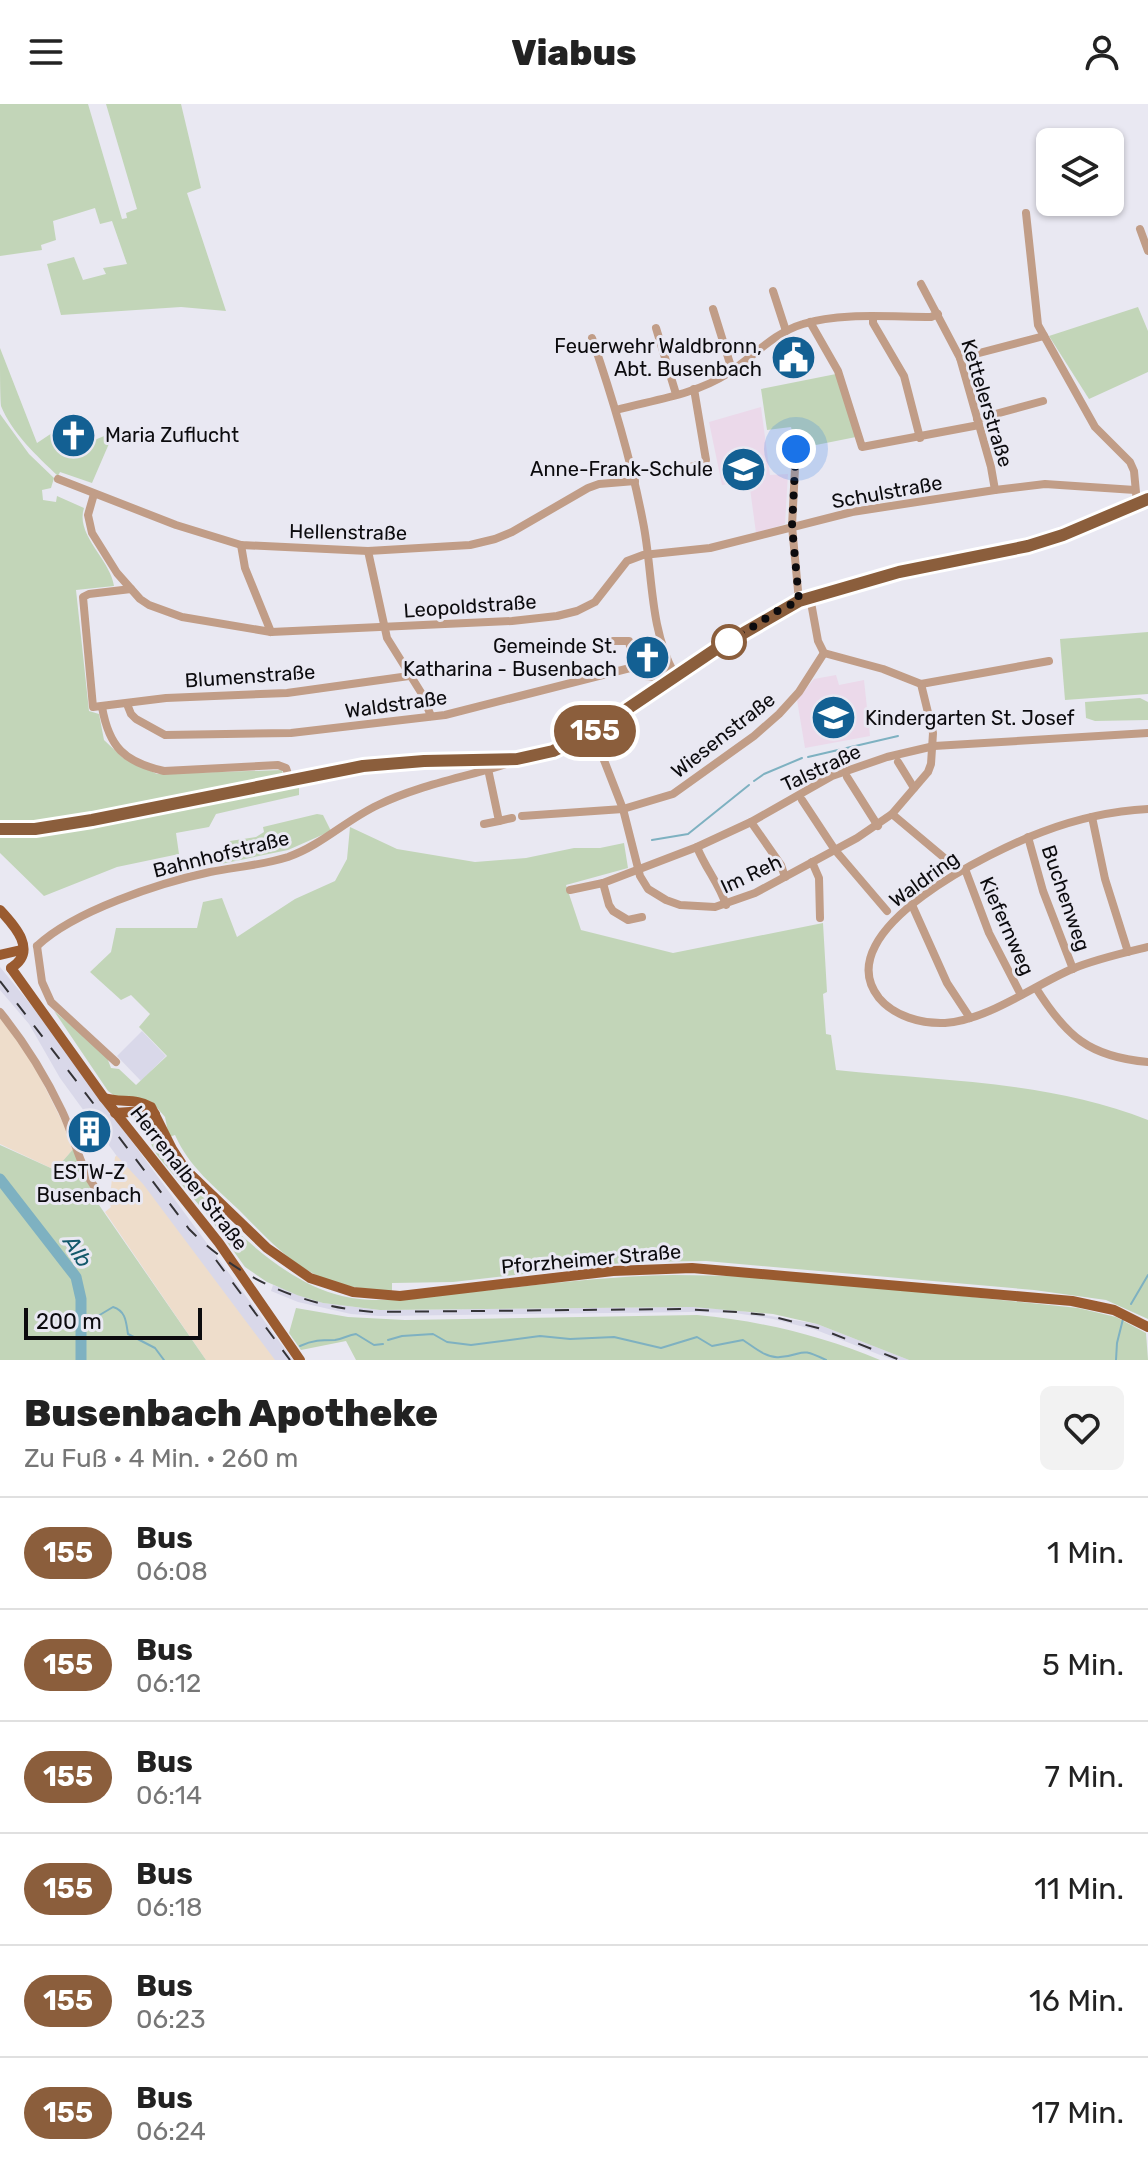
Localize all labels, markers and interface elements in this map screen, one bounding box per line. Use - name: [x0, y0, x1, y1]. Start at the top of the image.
- icon: menu: [24, 30, 68, 74]
- icon: person: [1080, 30, 1124, 74]
- text: Viabus: [511, 31, 637, 74]
- map controls: [1036, 128, 1124, 216]
- button: layers: [1036, 128, 1124, 216]
- public building icon: Feuerwehr Waldbronn, Abt. Busenbach: [769, 333, 817, 381]
- place label: Feuerwehr Waldbronn, Abt. Busenbach: [554, 334, 762, 381]
- street label: Kettelerstraße: [956, 336, 1018, 470]
- church icon: Maria Zuflucht: [50, 411, 98, 459]
- place label: Maria Zuflucht: [105, 423, 239, 447]
- your location: [776, 429, 816, 469]
- school or university icon: Anne-Frank-Schule: [720, 445, 768, 493]
- place label: Anne-Frank-Schule: [530, 457, 713, 481]
- street label: Schulstraße: [830, 470, 944, 514]
- street label: Hellenstraße: [289, 519, 407, 545]
- street label: Leopoldstraße: [403, 589, 537, 623]
- unlabelled marker: [712, 625, 746, 659]
- church icon: Gemeinde St. Katharina - Busenbach: [624, 633, 672, 681]
- place label: Gemeinde St. Katharina - Busenbach: [403, 634, 617, 681]
- street label: Blumenstraße: [184, 659, 316, 693]
- street label: Waldstraße: [343, 685, 449, 723]
- street label: Wiesenstraße: [666, 687, 780, 783]
- school or university icon: Kindergarten St. Josef: [810, 694, 858, 742]
- line badge: 155: [549, 705, 641, 757]
- place label: Kindergarten St. Josef: [865, 706, 1075, 730]
- text: 155: [570, 714, 620, 747]
- street label: Talstraße: [777, 739, 865, 797]
- street label: Bahnhofstraße: [150, 825, 292, 883]
- street label: Buchenweg: [1037, 842, 1095, 954]
- street label: Waldring: [885, 846, 963, 912]
- street label: Im Reh: [717, 849, 785, 899]
- street label: Kiefernweg: [975, 873, 1039, 979]
- street label: Herrenalber Straße: [125, 1101, 253, 1255]
- building icon: ESTW-Z Busenbach: [65, 1108, 113, 1156]
- place label: ESTW-Z Busenbach: [36, 1160, 142, 1207]
- water label: Alb: [57, 1229, 98, 1273]
- street label: Pforzheimer Straße: [500, 1239, 682, 1279]
- scale bar: [24, 1304, 202, 1340]
- text: 200 m: [36, 1308, 102, 1335]
- button: heart: [1040, 1386, 1124, 1470]
- text: Busenbach Apotheke: [24, 1390, 438, 1436]
- text: Zu Fuß · 4 Min. · 260 m: [24, 1443, 298, 1474]
- text: Bus: [136, 1520, 193, 1556]
- text: 1 Min.: [1047, 1535, 1124, 1571]
- text: 155: [43, 1536, 93, 1569]
- text: 06:08: [136, 1556, 208, 1587]
- text: Bus: [136, 1632, 193, 1668]
- text: 5 Min.: [1042, 1647, 1124, 1683]
- text: 155: [43, 1648, 93, 1681]
- text: 06:12: [136, 1668, 201, 1699]
- text: Bus: [136, 1744, 193, 1780]
- text: 7 Min.: [1044, 1759, 1124, 1795]
- text: 155: [43, 1760, 93, 1793]
- text: 06:14: [136, 1780, 202, 1811]
- text: Bus: [136, 1856, 193, 1892]
- text: 11 Min.: [1034, 1871, 1124, 1907]
- text: 155: [43, 1872, 93, 1905]
- text: 06:18: [136, 1892, 203, 1923]
- text: Bus: [136, 1968, 193, 2004]
- text: 16 Min.: [1029, 1983, 1124, 2019]
- text: 155: [43, 1984, 93, 2017]
- text: 06:23: [136, 2004, 206, 2035]
- text: Bus: [136, 2080, 193, 2116]
- text: 17 Min.: [1032, 2095, 1124, 2131]
- text: 155: [43, 2096, 93, 2129]
- text: 06:24: [136, 2116, 206, 2147]

